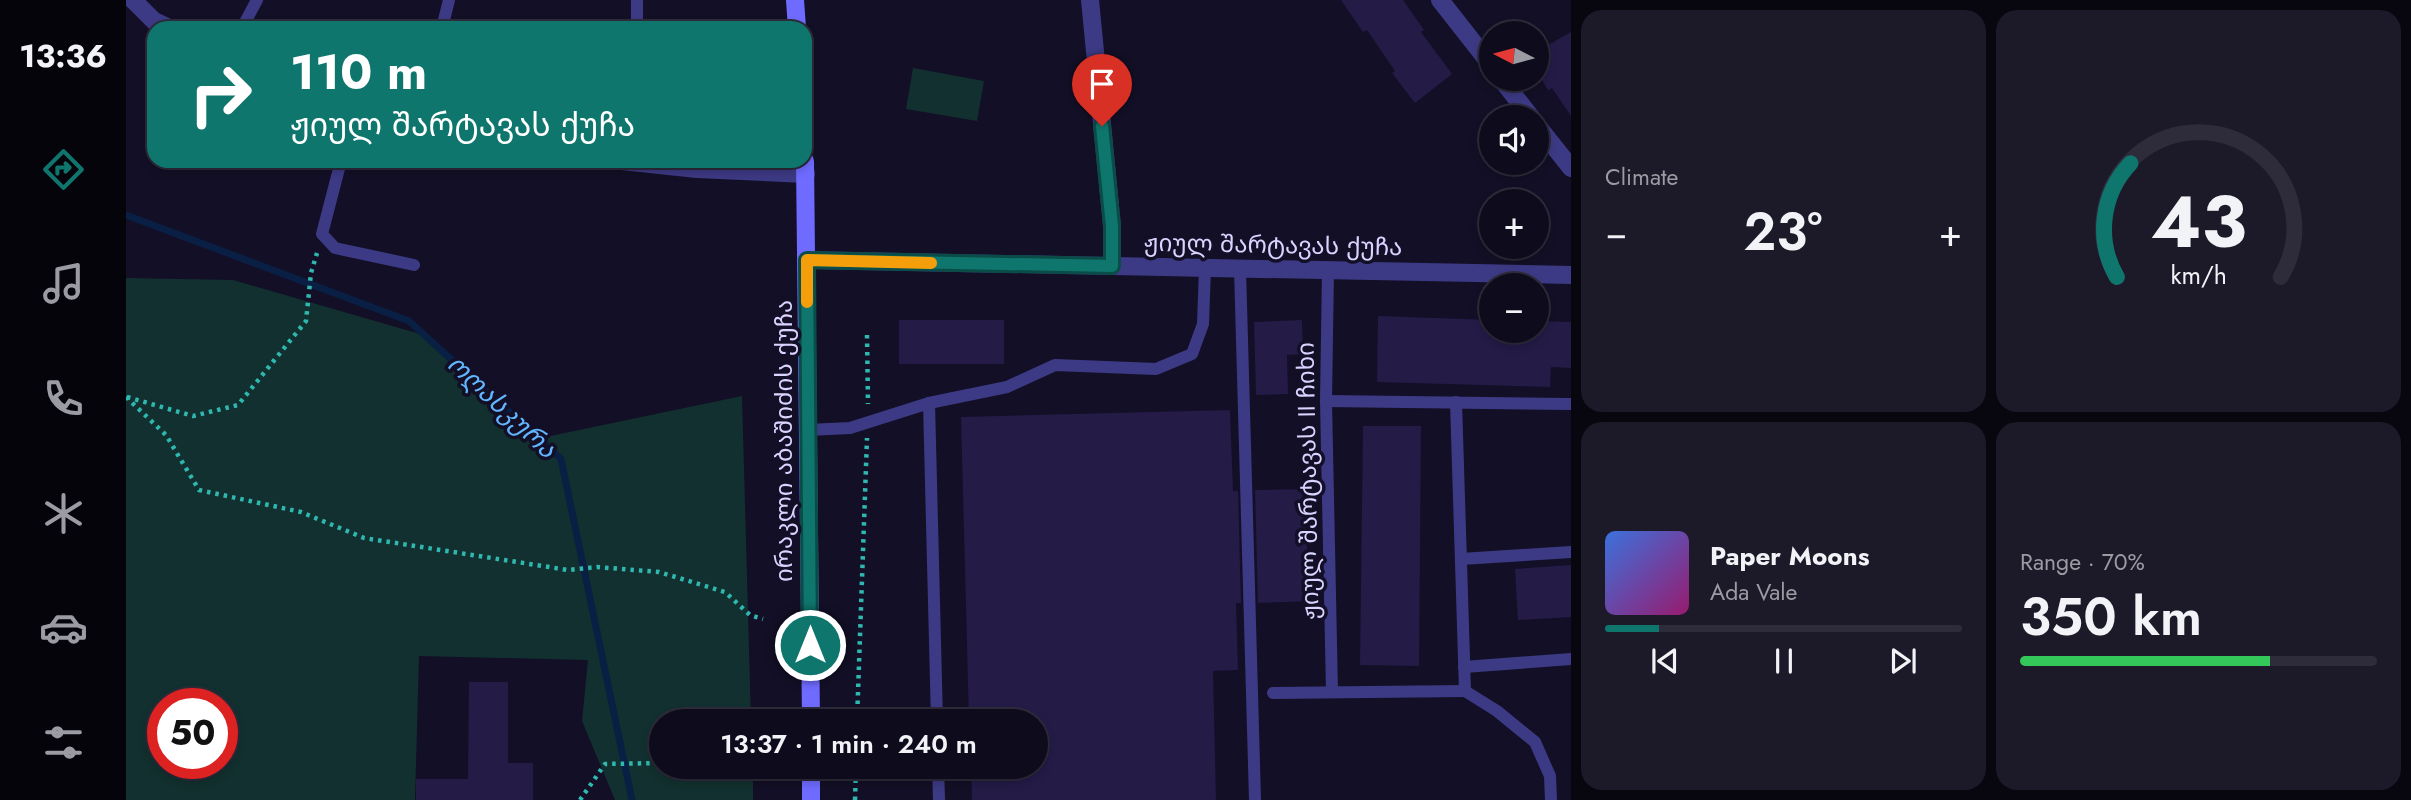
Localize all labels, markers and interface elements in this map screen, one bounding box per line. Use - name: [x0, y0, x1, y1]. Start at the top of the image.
- north arrow: [1479, 21, 1549, 91]
- map controls: [1479, 21, 1549, 343]
- text: 13:36: [19, 33, 107, 79]
- text: 110 m: [290, 37, 427, 107]
- icon: right: [175, 49, 266, 140]
- pin: [1072, 54, 1132, 126]
- icon: arrive: [1083, 65, 1121, 103]
- text: ჟიულ შარტავას ქუჩა: [290, 102, 635, 148]
- button: sound: [1479, 105, 1549, 175]
- icon: directions: [39, 145, 88, 194]
- text: Climate: [1605, 160, 1678, 194]
- text: 43: [2150, 169, 2247, 274]
- button: +: [1479, 189, 1549, 259]
- text: 23°: [1744, 194, 1822, 270]
- text: −: [1605, 205, 1627, 260]
- text: +: [1939, 205, 1962, 260]
- street label: ჟიულ შარტავას ქუჩა: [1143, 225, 1403, 264]
- text: km/h: [2170, 257, 2227, 293]
- icon: music: [39, 259, 88, 308]
- button: −: [1479, 273, 1549, 343]
- street label: ირაკლი აბაშიძის ქუჩა: [766, 300, 801, 582]
- street label: ჟიულ შარტავას II ჩიხი: [1288, 342, 1327, 620]
- water label: ოღასკურა: [439, 345, 566, 467]
- icon: phone: [39, 374, 88, 423]
- icon: climate: [39, 489, 88, 538]
- text: Paper Moons: [1710, 537, 1870, 575]
- text: Range · 70%: [2020, 545, 2145, 579]
- text: Ada Vale: [1710, 575, 1797, 609]
- text: 350 km: [2020, 579, 2202, 655]
- icon: car: [39, 603, 88, 652]
- position arrow: [773, 608, 847, 682]
- icon: previous: [1646, 642, 1684, 680]
- icon: pause: [1765, 642, 1803, 680]
- icon: next: [1884, 642, 1922, 680]
- speed limit sign: 50: [147, 688, 238, 779]
- icon: filters: [39, 718, 88, 767]
- text: 13:37 · 1 min · 240 m: [720, 725, 977, 763]

